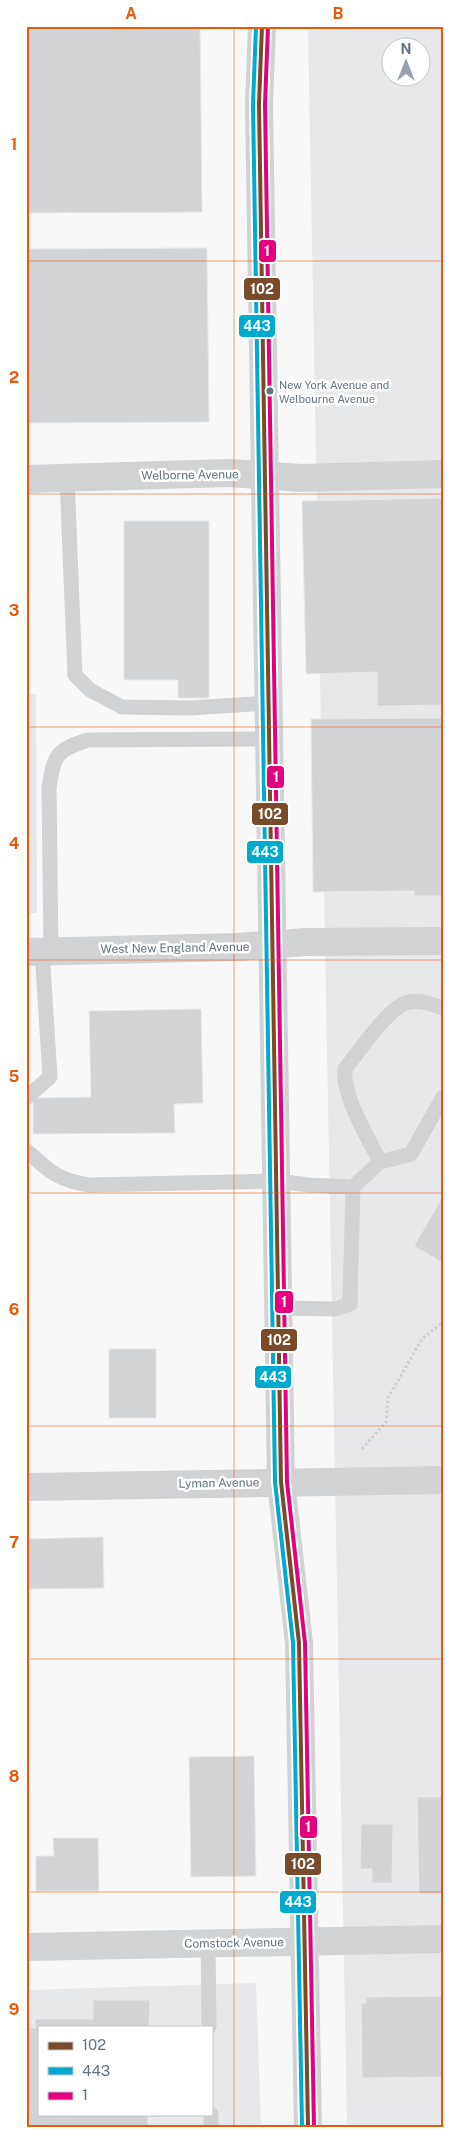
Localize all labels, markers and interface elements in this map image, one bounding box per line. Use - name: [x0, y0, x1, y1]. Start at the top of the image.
- text: A: [125, 4, 137, 23]
- text: B: [333, 4, 344, 23]
- north arrow: [382, 38, 432, 88]
- text: N: [401, 41, 411, 57]
- text: 1: [11, 135, 17, 154]
- line badge: 1: [258, 239, 277, 263]
- text: 1: [264, 243, 270, 259]
- line badge: 102: [243, 277, 281, 301]
- text: 102: [250, 281, 274, 297]
- line badge: 443: [238, 314, 276, 338]
- text: 443: [243, 318, 271, 334]
- text: 2: [9, 368, 19, 387]
- place label: New York Avenue and Welbourne Avenue: [279, 379, 389, 405]
- marker: New York Avenue and Welbourne Avenue: [265, 386, 275, 396]
- street label: Welborne Avenue: [141, 467, 239, 483]
- text: 3: [9, 601, 19, 620]
- line badge: 1: [266, 765, 285, 789]
- text: 1: [273, 769, 279, 785]
- line badge: 102: [251, 802, 289, 826]
- text: 102: [258, 806, 282, 822]
- text: 4: [9, 834, 20, 853]
- line badge: 443: [246, 840, 284, 864]
- text: 443: [251, 844, 279, 860]
- street label: West New England Avenue: [100, 940, 250, 956]
- text: 5: [9, 1067, 20, 1086]
- line badge: 1: [274, 1290, 294, 1314]
- text: 1: [281, 1294, 287, 1310]
- text: 6: [9, 1300, 19, 1319]
- line badge: 102: [260, 1328, 298, 1352]
- text: 102: [267, 1332, 291, 1348]
- line badge: 443: [254, 1365, 292, 1389]
- text: 443: [259, 1369, 287, 1385]
- street label: Lyman Avenue: [178, 1475, 260, 1491]
- text: 7: [9, 1533, 19, 1552]
- text: 8: [9, 1767, 20, 1786]
- line badge: 1: [299, 1815, 318, 1839]
- text: 1: [305, 1819, 311, 1835]
- line badge: 102: [284, 1852, 322, 1876]
- text: 102: [291, 1856, 315, 1872]
- line badge: 443: [279, 1890, 317, 1914]
- text: 443: [284, 1894, 312, 1910]
- street label: Comstock Avenue: [184, 1935, 284, 1951]
- text: 9: [9, 2000, 19, 2019]
- legend: [38, 2026, 212, 2116]
- text: 102: [82, 2036, 106, 2053]
- text: 443: [82, 2062, 110, 2079]
- text: 1: [82, 2086, 88, 2103]

